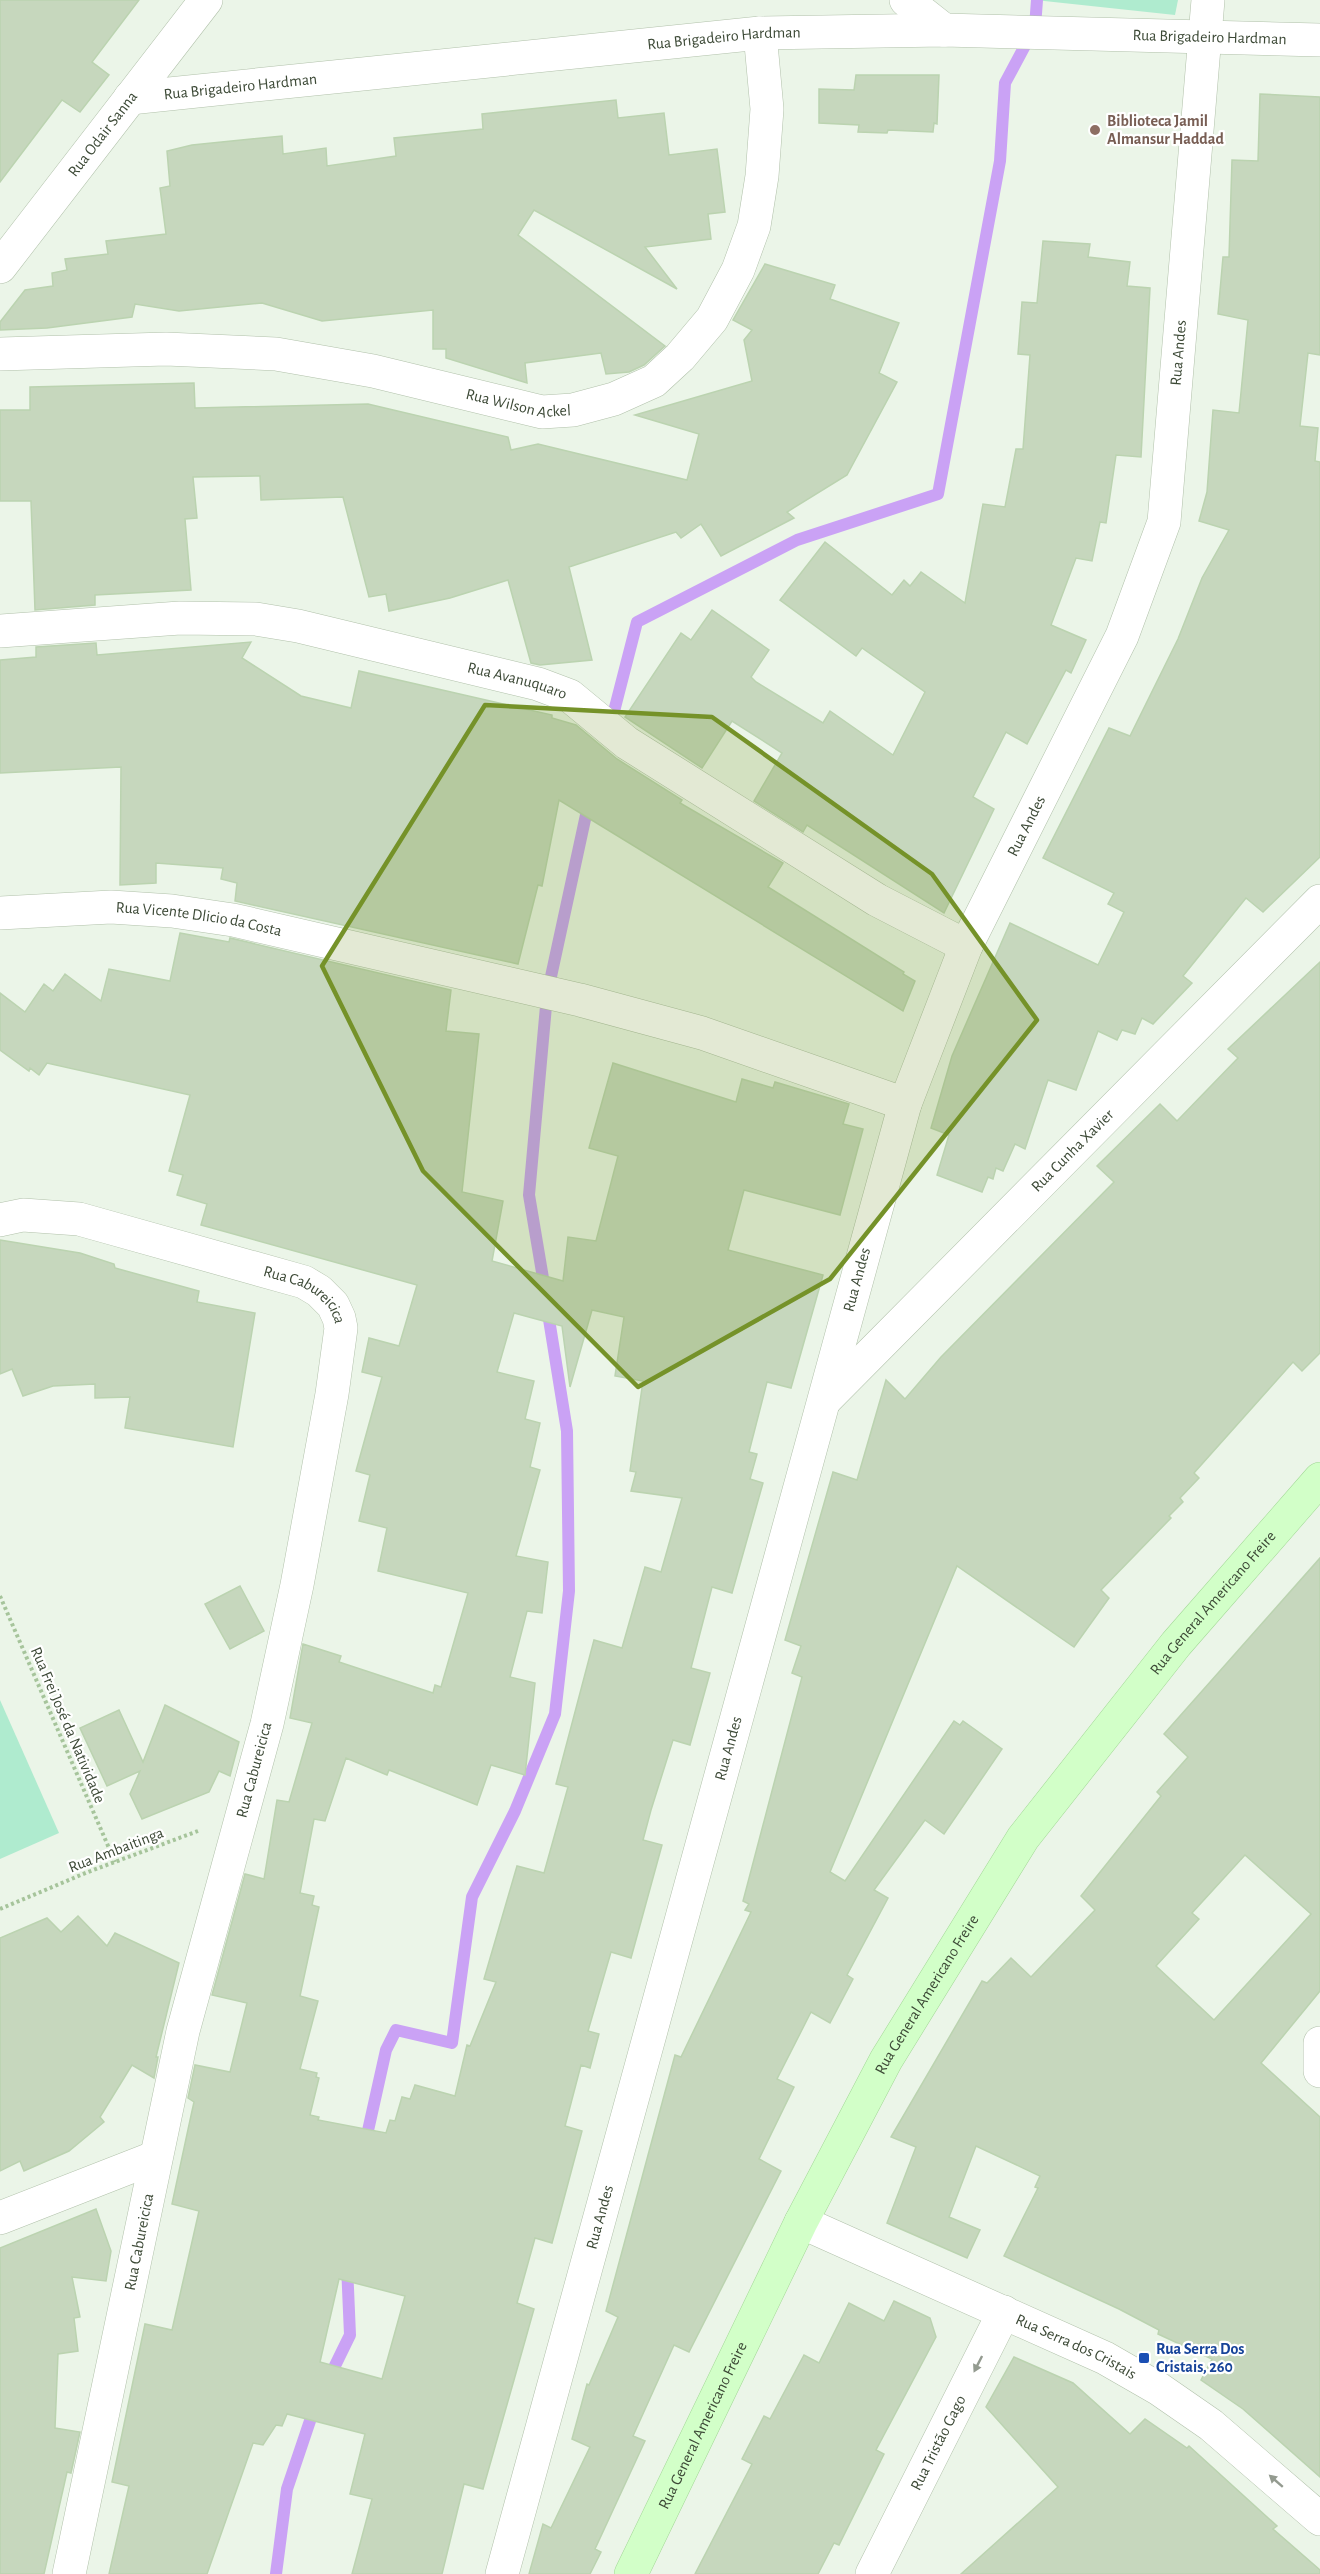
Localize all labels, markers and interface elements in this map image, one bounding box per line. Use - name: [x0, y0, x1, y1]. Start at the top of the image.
- street label: Rua Brigadeiro Hardman: [646, 24, 801, 53]
- street label: Rua Brigadeiro Hardman: [1132, 27, 1287, 47]
- street label: Rua Brigadeiro Hardman: [163, 71, 318, 102]
- street label: Rua Odair Sanna: [65, 88, 140, 179]
- place label: Biblioteca Jamil Almansur Haddad: [1107, 113, 1224, 147]
- marker: Biblioteca Jamil Almansur Haddad: [1088, 123, 1102, 137]
- street label: Rua Andes: [1168, 319, 1189, 386]
- street label: Rua Wilson Ackel: [464, 386, 571, 421]
- street label: Rua Avanuquaro: [466, 659, 569, 702]
- street label: Rua Andes: [1004, 793, 1048, 859]
- street label: Rua Vicente Dlicio da Costa: [115, 899, 283, 939]
- street label: Rua Cunha Xavier: [1028, 1105, 1117, 1195]
- street label: Rua Andes: [840, 1246, 873, 1314]
- street label: Rua Cabureicica: [262, 1263, 348, 1325]
- street label: Rua General Americano Freire: [1147, 1528, 1279, 1678]
- street label: Rua Frei José da Natividade: [28, 1645, 108, 1805]
- street label: Rua Andes: [712, 1715, 745, 1782]
- street label: Rua Cabureicica: [234, 1720, 274, 1820]
- street label: Rua Ambaitinga: [66, 1825, 166, 1875]
- street label: Rua General Americano Freire: [872, 1912, 982, 2077]
- street label: Rua Andes: [583, 2183, 616, 2251]
- street label: Rua Cabureicica: [122, 2192, 156, 2292]
- street label: Rua Serra dos Cristais: [1013, 2311, 1139, 2382]
- street label: Rua General Americano Freire: [656, 2339, 750, 2512]
- place label: Rua Serra Dos Cristais, 260: [1156, 2341, 1244, 2375]
- marker: Rua Serra Dos Cristais, 260: [1137, 2351, 1151, 2365]
- one-way arrow: [973, 2356, 983, 2373]
- street label: Rua Tristão Gago: [908, 2393, 969, 2493]
- one-way arrow: [1269, 2475, 1284, 2488]

